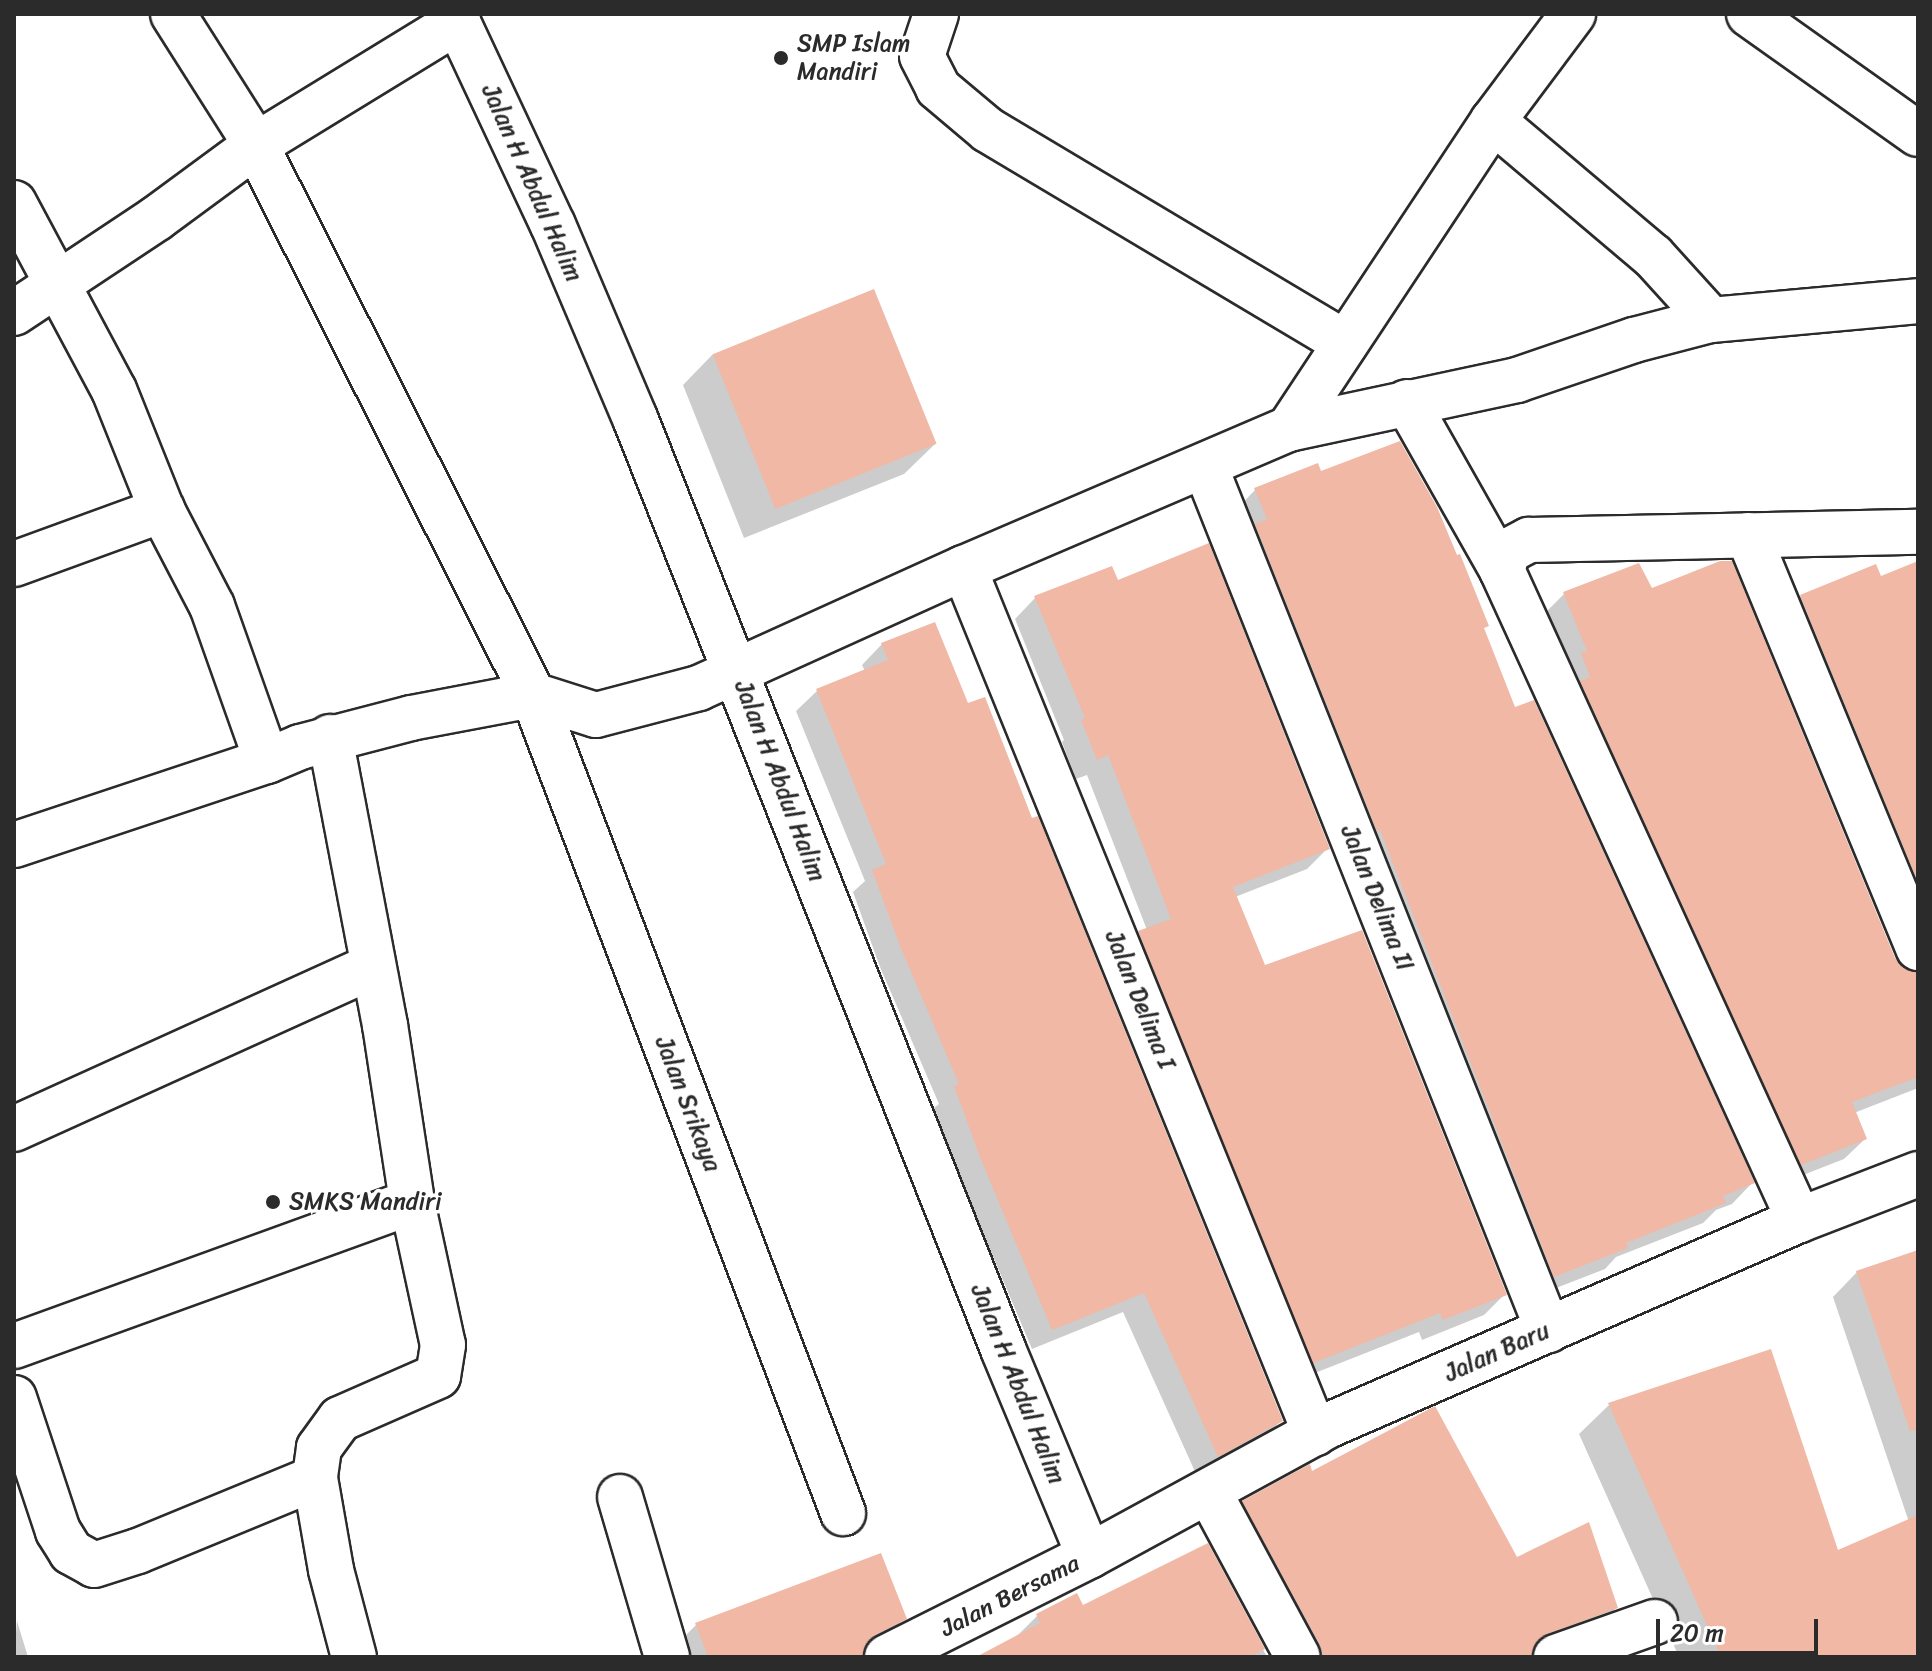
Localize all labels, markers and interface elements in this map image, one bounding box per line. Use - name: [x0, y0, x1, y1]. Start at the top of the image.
- place label: SMP Islam Mandiri: [797, 30, 910, 86]
- marker: SMP Islam Mandiri: [772, 49, 790, 67]
- street label: Jalan H Abdul Halim: [476, 80, 588, 286]
- street label: Jalan H Abdul Halim: [728, 676, 832, 886]
- street label: Jalan Delima II: [1335, 821, 1419, 975]
- street label: Jalan Delima I: [1099, 926, 1181, 1074]
- street label: Jalan Srikaya: [649, 1033, 727, 1175]
- place label: SMKS Mandiri: [289, 1188, 441, 1216]
- marker: SMKS Mandiri: [264, 1193, 282, 1211]
- street label: Jalan H Abdul Halim: [965, 1280, 1071, 1488]
- street label: Jalan Baru: [1440, 1316, 1554, 1388]
- street label: Jalan Bersama: [936, 1549, 1084, 1643]
- scale bar: [1660, 1603, 1822, 1653]
- text: 20 m: [1670, 1612, 1724, 1654]

